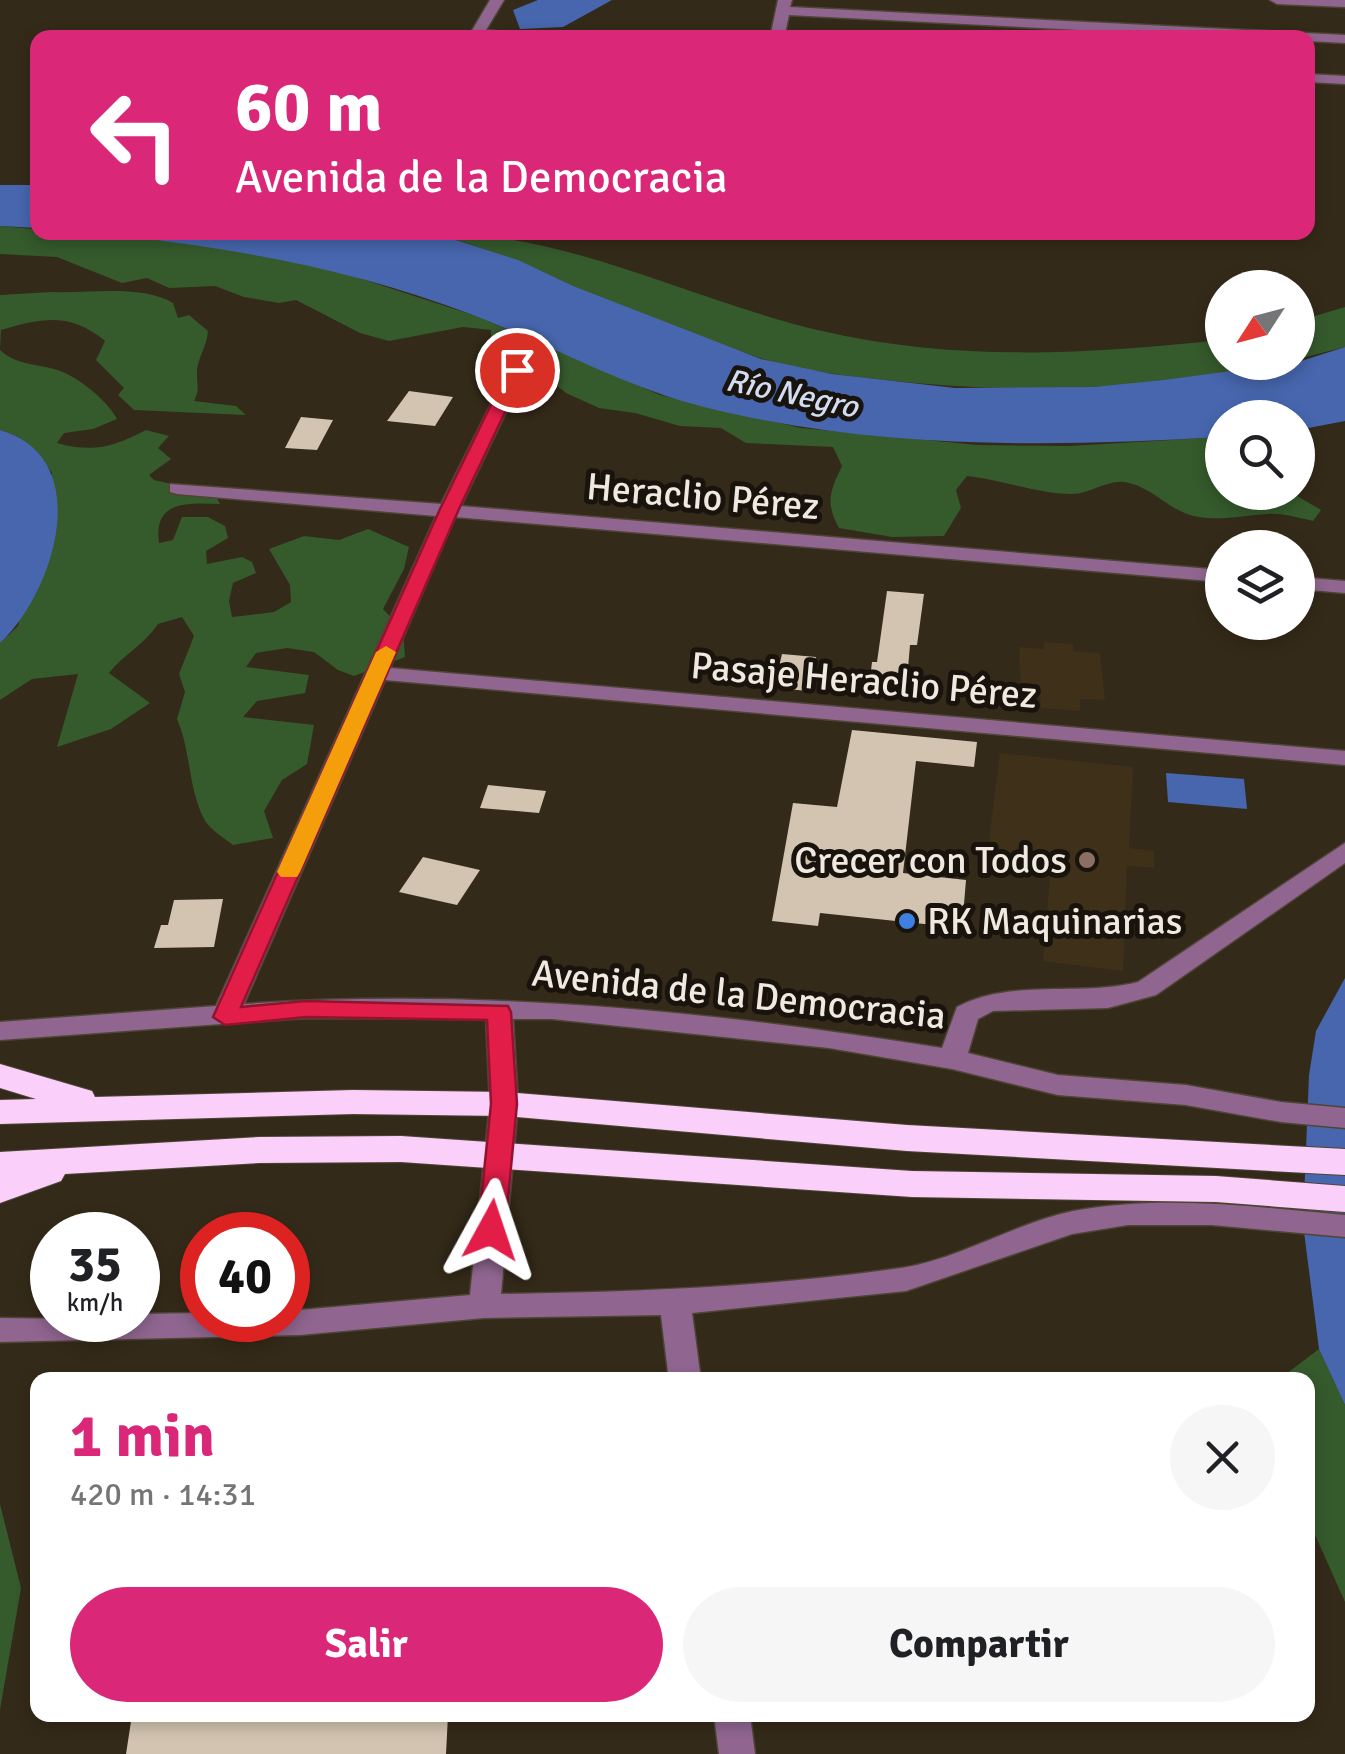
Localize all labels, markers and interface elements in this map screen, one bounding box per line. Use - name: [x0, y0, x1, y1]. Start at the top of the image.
- text: 60 m: [235, 64, 383, 150]
- icon: left: [70, 70, 200, 200]
- text: Avenida de la Democracia: [235, 150, 727, 205]
- north arrow: [1205, 270, 1315, 380]
- map controls: [1205, 270, 1315, 640]
- pin: [475, 328, 560, 413]
- icon: arrive: [490, 343, 545, 398]
- water label: Río Negro: [722, 360, 863, 427]
- button: search: [1205, 400, 1315, 510]
- street label: Heraclio Pérez: [585, 463, 821, 530]
- button: layers: [1205, 530, 1315, 640]
- street label: Pasaje Heraclio Pérez: [689, 642, 1039, 719]
- place label: Crecer con Todos: [794, 837, 1067, 884]
- marker: Crecer con Todos: [1076, 849, 1098, 871]
- place label: RK Maquinarias: [927, 898, 1183, 945]
- marker: RK Maquinarias: [896, 910, 918, 932]
- street label: Avenida de la Democracia: [530, 949, 948, 1040]
- position arrow: [439, 1178, 543, 1282]
- speed limit sign: 40: [180, 1212, 310, 1342]
- text: 35: [68, 1234, 122, 1296]
- text: km/h: [67, 1287, 123, 1318]
- text: 1 min: [70, 1400, 215, 1474]
- button: close: [1170, 1405, 1275, 1510]
- text: 420 m · 14:31: [70, 1475, 256, 1514]
- button: Salir: [70, 1587, 663, 1702]
- button: Compartir: [683, 1587, 1275, 1702]

